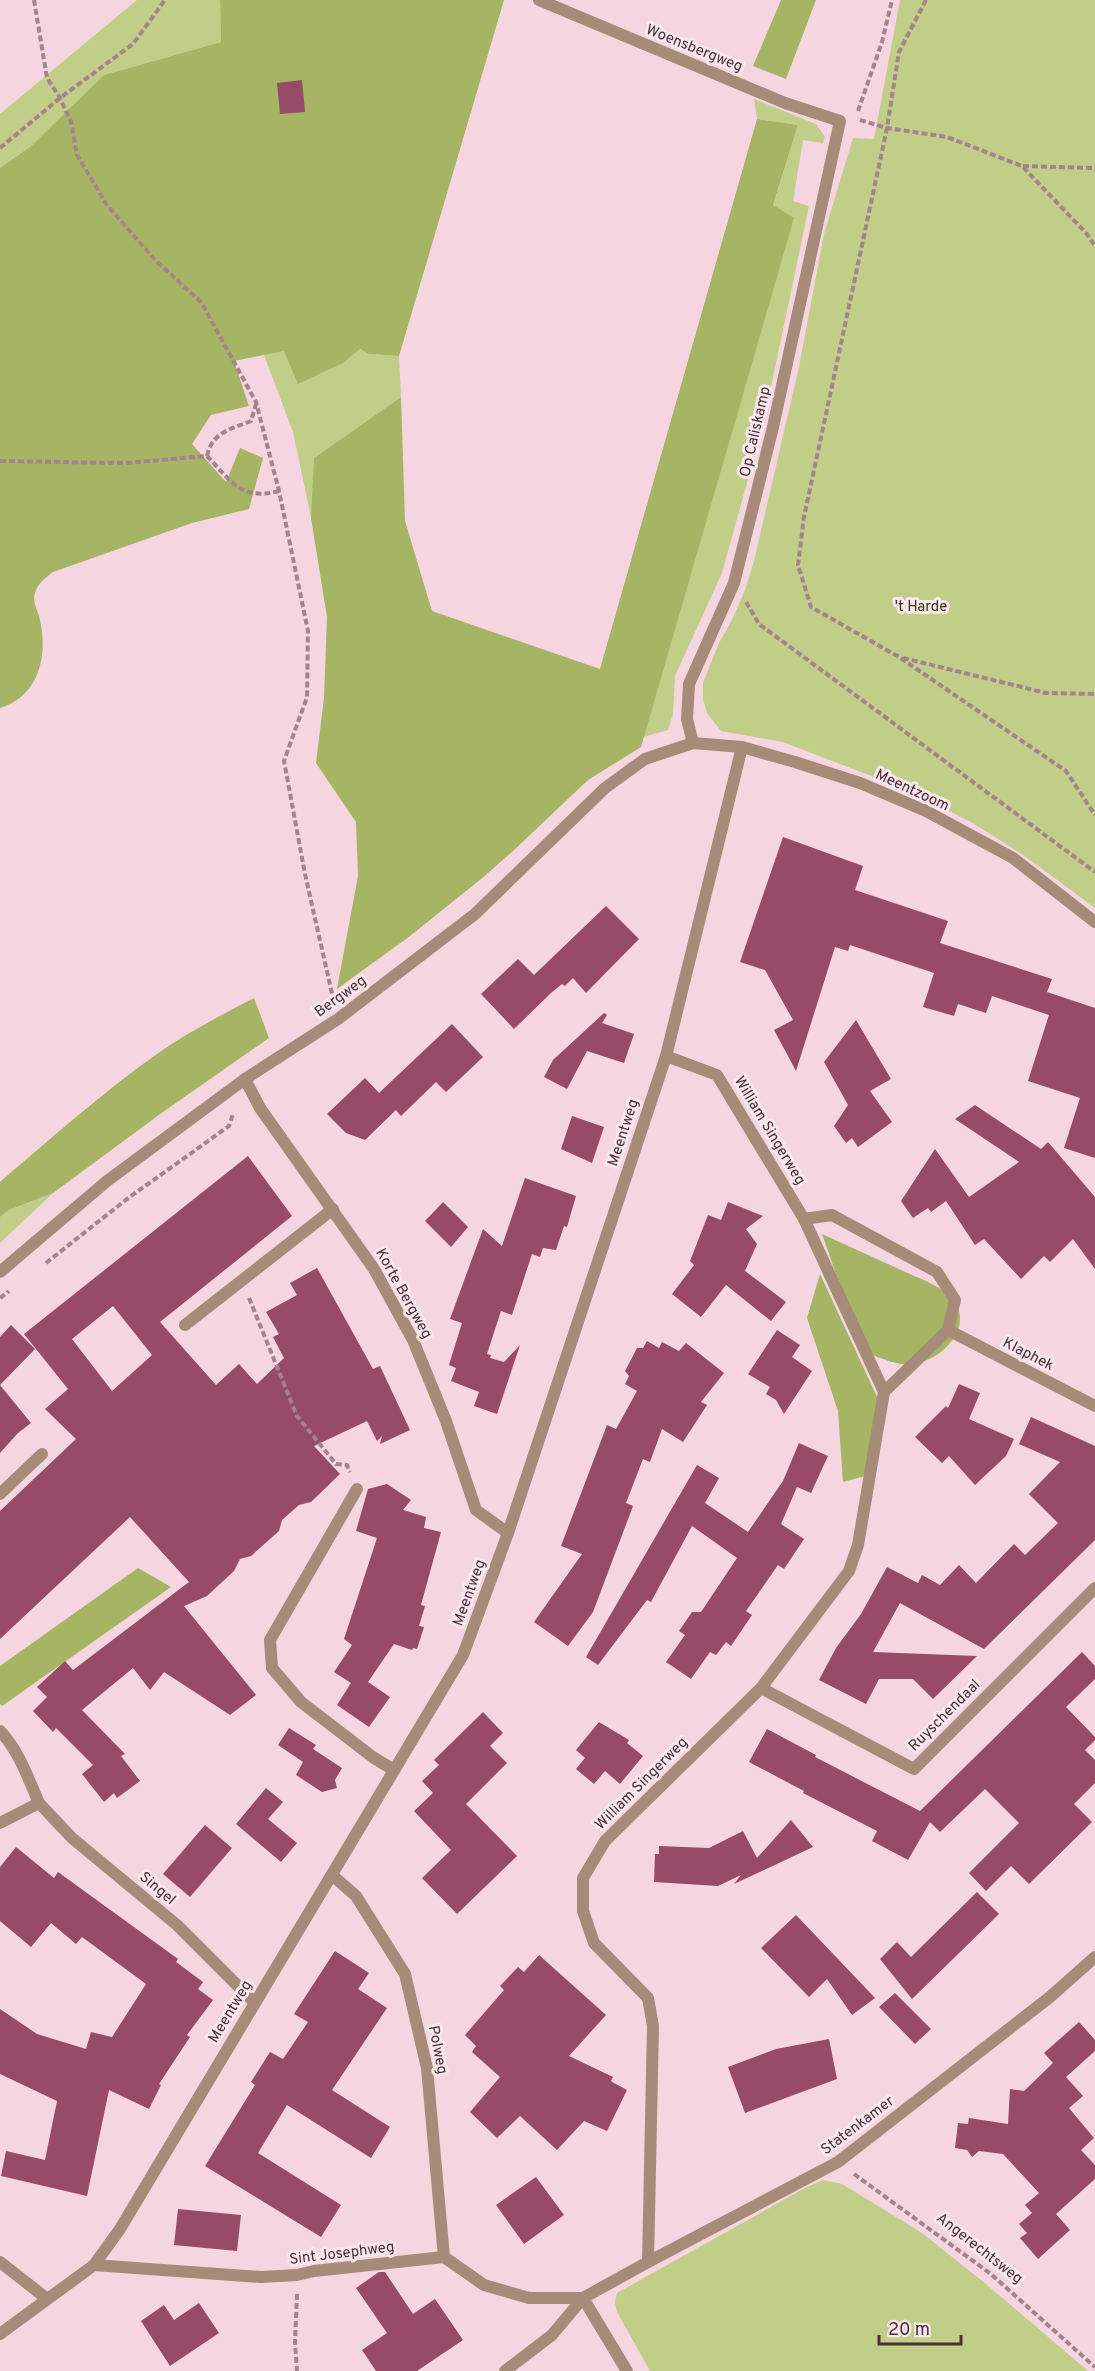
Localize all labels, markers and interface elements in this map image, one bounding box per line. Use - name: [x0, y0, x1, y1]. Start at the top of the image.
- street label: Woensbergweg: [643, 21, 745, 77]
- street label: Op Caliskamp: [736, 385, 776, 479]
- park label: 't Harde: [895, 598, 947, 617]
- street label: Meentzoom: [872, 766, 952, 816]
- street label: Bergweg: [311, 972, 371, 1022]
- street label: William Singerweg: [729, 1073, 809, 1189]
- street label: Meentweg: [604, 1097, 644, 1169]
- street label: Korte Bergweg: [370, 1245, 436, 1343]
- street label: Klaphek: [999, 1334, 1057, 1376]
- street label: Meentweg: [449, 1557, 491, 1629]
- street label: Ruyschendaal: [905, 1676, 985, 1756]
- street label: William Singerweg: [592, 1734, 692, 1834]
- street label: Singel: [135, 1868, 179, 1910]
- street label: Meentweg: [205, 1977, 257, 2047]
- street label: Polweg: [423, 2024, 451, 2076]
- street label: Statenkamer: [818, 2092, 899, 2160]
- street label: Angerechtsweg: [932, 2209, 1026, 2289]
- street label: Sint Josephweg: [288, 2238, 396, 2270]
- scale bar: [879, 2308, 962, 2346]
- text: 20 m: [888, 2319, 930, 2342]

